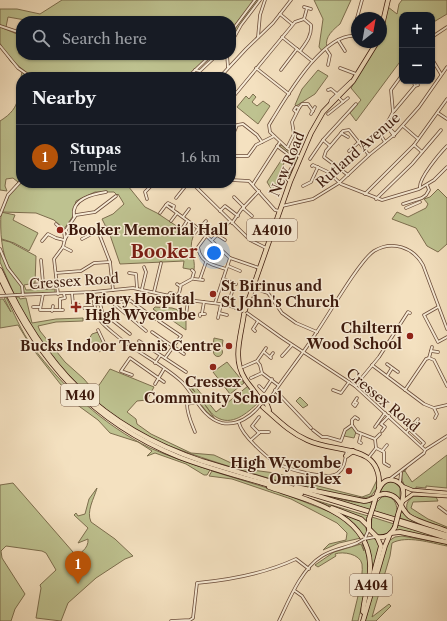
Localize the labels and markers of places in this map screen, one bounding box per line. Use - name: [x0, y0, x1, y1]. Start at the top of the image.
- place label: Booker Memorial Hall: [68, 221, 228, 239]
- marker: Booker Memorial Hall: [55, 225, 65, 235]
- place label: St Birinus and St John's Church: [221, 277, 340, 311]
- marker: St Birinus and St John's Church: [208, 289, 218, 299]
- place label: Priory Hospital High Wycombe: [85, 290, 196, 324]
- marker: Priory Hospital High Wycombe: [70, 301, 82, 313]
- place label: Chiltern Wood School: [306, 319, 402, 353]
- marker: Chiltern Wood School: [405, 331, 415, 341]
- place label: Bucks Indoor Tennis Centre: [20, 337, 221, 355]
- marker: Bucks Indoor Tennis Centre: [224, 341, 234, 351]
- marker: Cressex Community School: [208, 362, 218, 372]
- place label: Cressex Community School: [144, 373, 282, 407]
- place label: High Wycombe Omniplex: [230, 454, 342, 488]
- marker: High Wycombe Omniplex: [344, 466, 354, 476]
- pin: 1: [65, 551, 91, 584]

